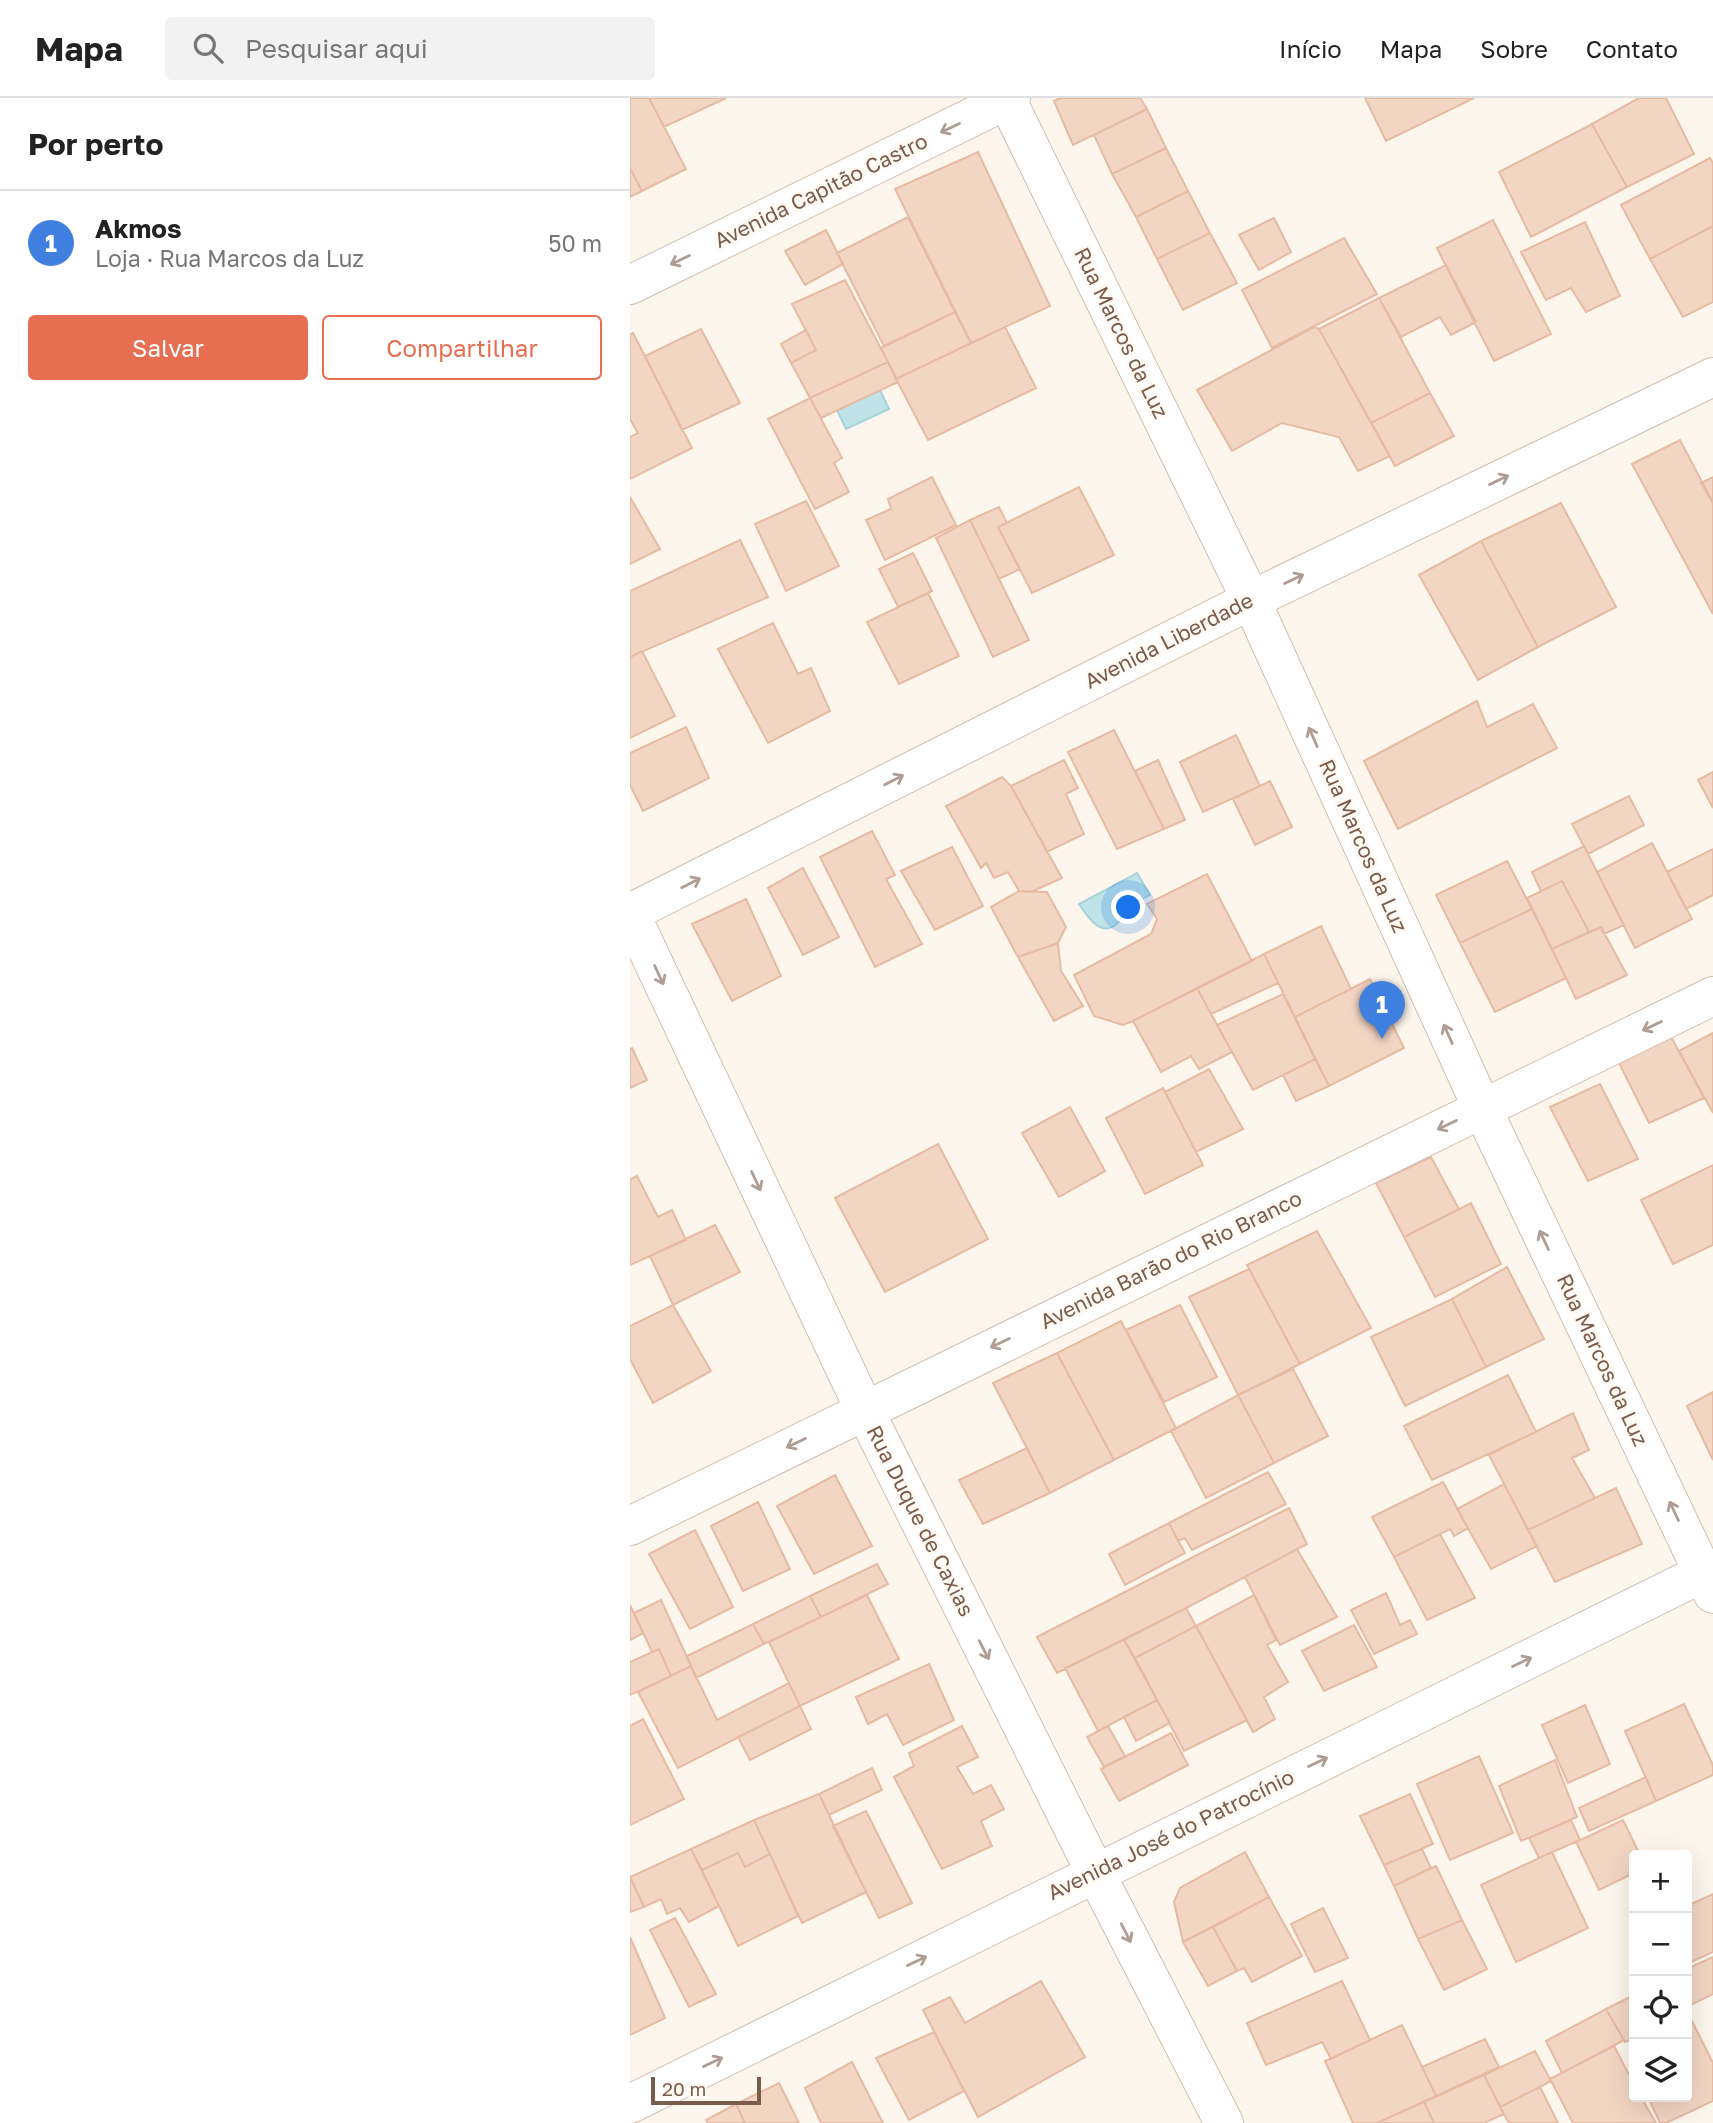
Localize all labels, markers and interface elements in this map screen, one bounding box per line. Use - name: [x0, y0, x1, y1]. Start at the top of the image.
- search box: [165, 17, 655, 80]
- text: Mapa: [35, 29, 123, 68]
- icon: search: [189, 29, 227, 67]
- text: Pesquisar aqui: [245, 33, 428, 64]
- text: Início: [1279, 34, 1342, 63]
- text: Mapa: [1380, 34, 1442, 63]
- text: Sobre: [1480, 34, 1548, 63]
- text: Contato: [1586, 34, 1678, 63]
- one-way arrow: [940, 122, 961, 135]
- text: Por perto: [28, 126, 163, 162]
- street label: Avenida Capitão Castro: [710, 127, 931, 253]
- text: Akmos: [95, 213, 181, 244]
- text: 1: [45, 229, 57, 257]
- text: 50 m: [548, 229, 602, 257]
- street label: Rua Marcos da Luz: [1069, 243, 1175, 422]
- text: Loja · Rua Marcos da Luz: [95, 244, 364, 272]
- one-way arrow: [670, 254, 691, 268]
- button: Salvar: [28, 315, 308, 380]
- button: Compartilhar: [322, 315, 602, 380]
- one-way arrow: [1488, 473, 1509, 487]
- one-way arrow: [1283, 572, 1304, 585]
- street label: Avenida Liberdade: [1080, 586, 1257, 694]
- one-way arrow: [1306, 727, 1319, 748]
- street label: Rua Marcos da Luz: [1314, 755, 1414, 936]
- one-way arrow: [883, 773, 904, 787]
- one-way arrow: [680, 875, 701, 889]
- your location: [1111, 890, 1145, 924]
- one-way arrow: [653, 964, 666, 985]
- pin: 1: [1359, 981, 1405, 1039]
- one-way arrow: [1642, 1019, 1663, 1033]
- one-way arrow: [1441, 1023, 1454, 1045]
- one-way arrow: [1437, 1119, 1458, 1133]
- one-way arrow: [750, 1170, 763, 1191]
- street label: Avenida Barão do Rio Branco: [1035, 1184, 1306, 1334]
- one-way arrow: [1537, 1230, 1551, 1251]
- street label: Rua Marcos da Luz: [1552, 1269, 1654, 1450]
- one-way arrow: [990, 1336, 1011, 1350]
- street label: Rua Duque de Caxias: [861, 1421, 980, 1620]
- one-way arrow: [786, 1437, 807, 1450]
- one-way arrow: [1666, 1501, 1680, 1522]
- one-way arrow: [978, 1639, 992, 1660]
- one-way arrow: [1511, 1654, 1532, 1668]
- one-way arrow: [1307, 1755, 1328, 1769]
- street label: Avenida José do Patrocínio: [1043, 1763, 1298, 1905]
- map controls: [1629, 1850, 1692, 2102]
- button: +: [1629, 1850, 1692, 1913]
- button: −: [1629, 1913, 1692, 1976]
- one-way arrow: [1120, 1922, 1134, 1942]
- one-way arrow: [906, 1953, 927, 1967]
- button: locate: [1629, 1976, 1692, 2039]
- button: layers: [1629, 2039, 1692, 2102]
- one-way arrow: [702, 2055, 723, 2069]
- scale bar: [651, 2074, 761, 2106]
- text: 20 m: [662, 2077, 706, 2100]

